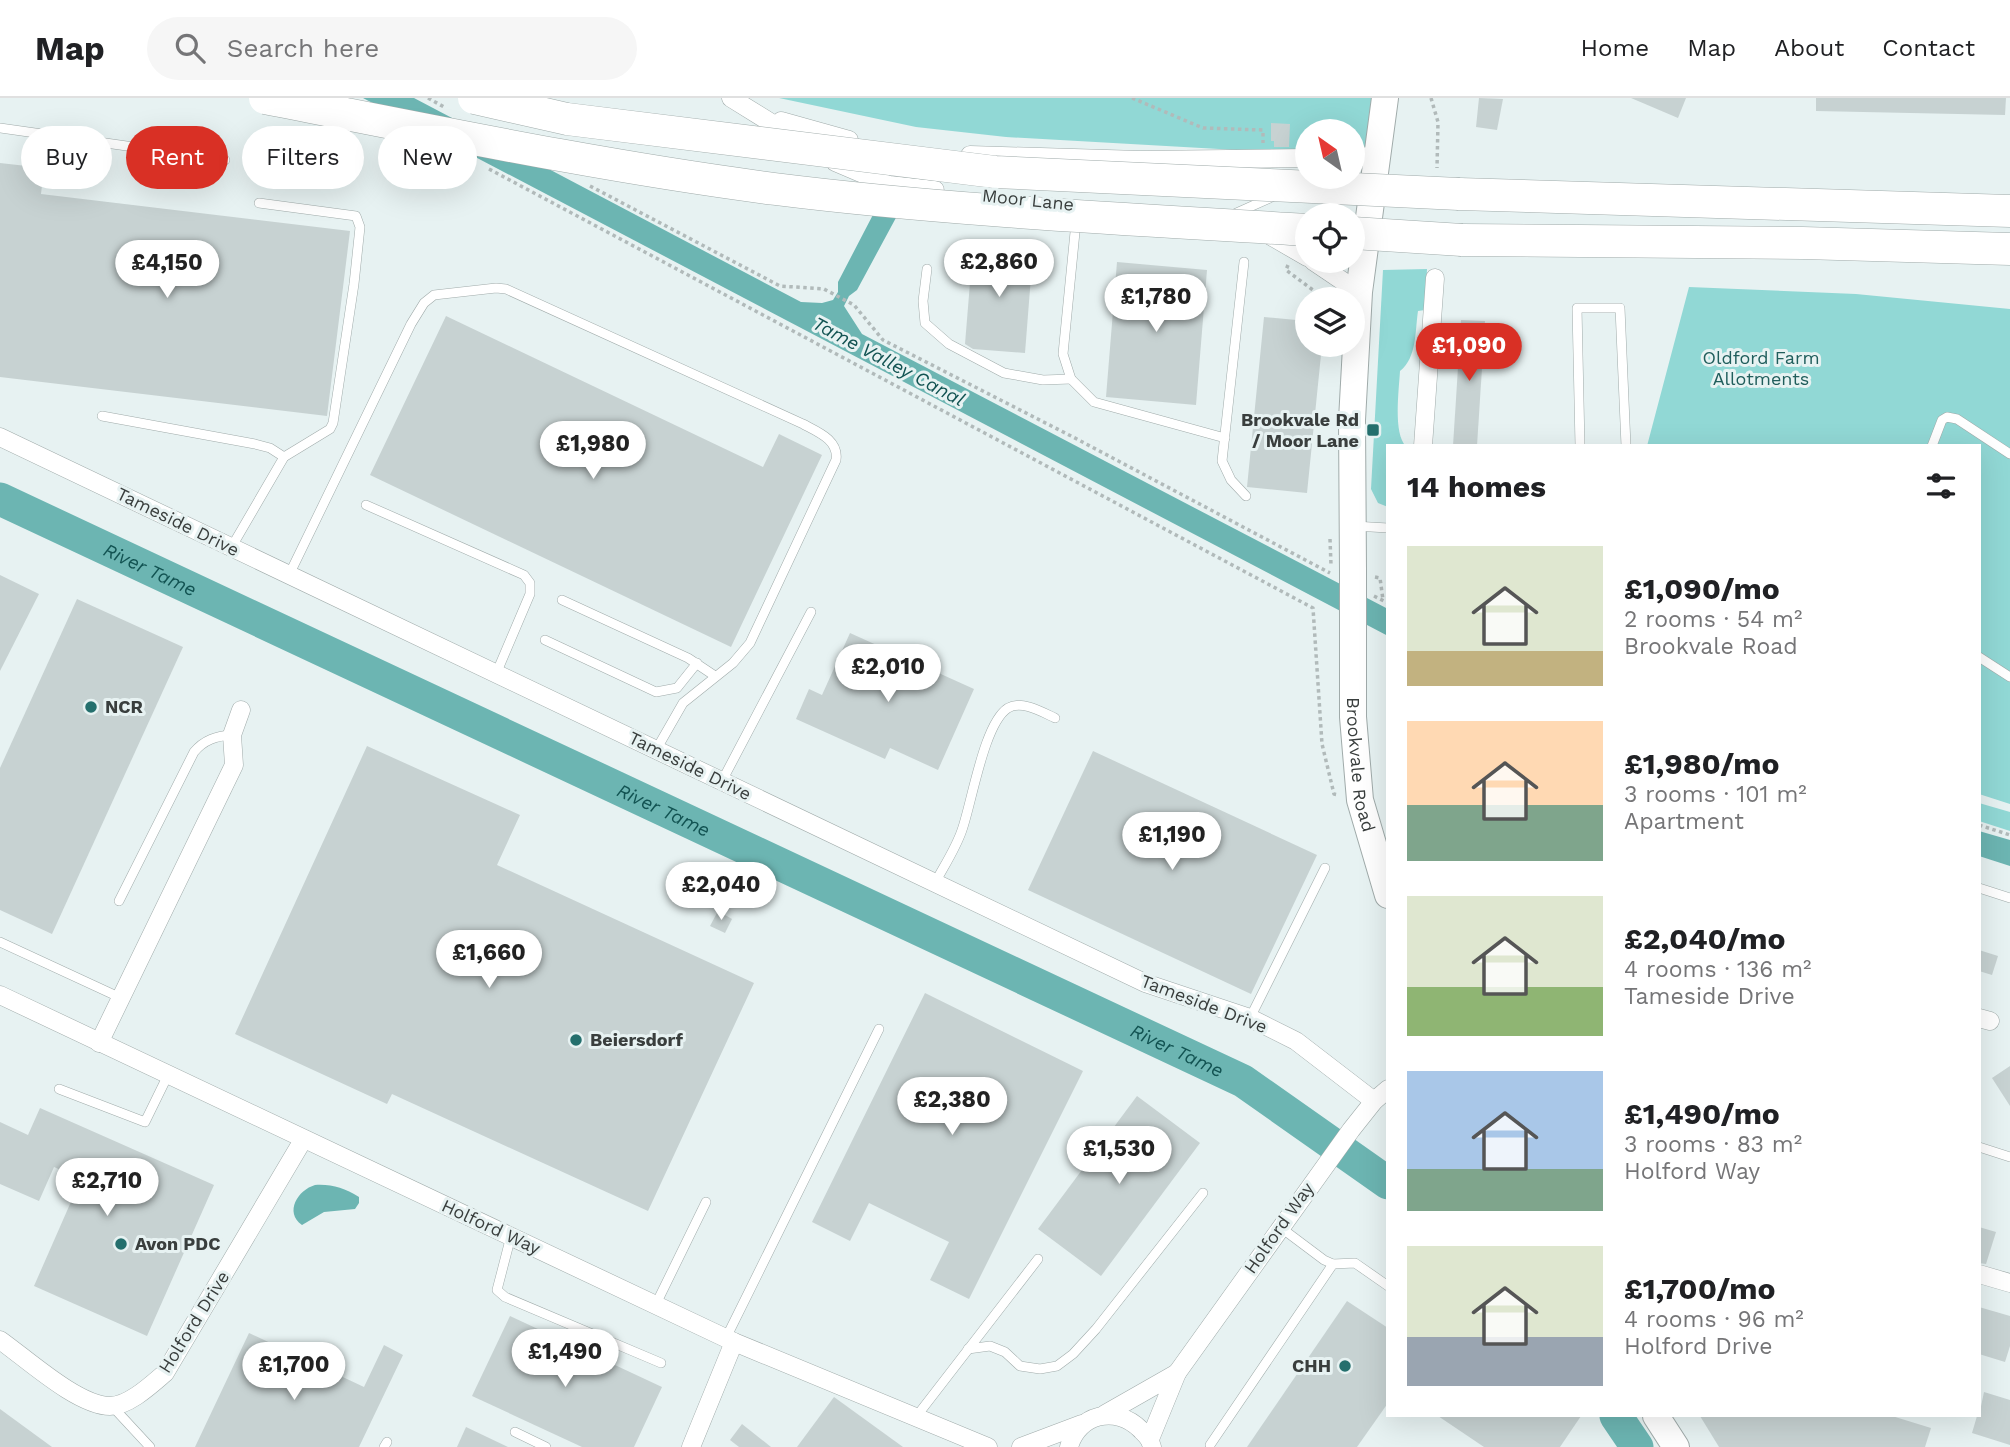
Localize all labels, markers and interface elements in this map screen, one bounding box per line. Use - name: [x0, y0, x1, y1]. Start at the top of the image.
- search box: [147, 17, 637, 80]
- text: Map: [35, 29, 105, 68]
- icon: search: [171, 29, 209, 67]
- text: Search here: [227, 33, 379, 63]
- text: Home: [1581, 34, 1649, 62]
- text: Map: [1687, 34, 1736, 62]
- text: About: [1774, 34, 1844, 62]
- text: Contact: [1882, 34, 1975, 62]
- north arrow: [1295, 119, 1365, 189]
- map controls: [1295, 119, 1365, 357]
- chip: Buy: [21, 126, 112, 189]
- chip: Rent: [126, 126, 228, 189]
- chip: Filters: [242, 126, 364, 189]
- chip: New: [378, 126, 477, 189]
- street label: Moor Lane: [981, 184, 1075, 215]
- button: locate: [1295, 203, 1365, 273]
- pin: £4,150: [110, 240, 224, 300]
- pin: £2,860: [942, 240, 1056, 299]
- text: £2,860: [960, 248, 1038, 275]
- text: £4,150: [131, 249, 203, 276]
- pin: £1,780: [1099, 274, 1213, 334]
- text: £1,780: [1120, 283, 1192, 310]
- button: layers: [1295, 287, 1365, 357]
- water label: Tame Valley Canal: [809, 312, 969, 411]
- pin: £1,090: [1412, 324, 1526, 383]
- text: £1,090: [1432, 332, 1506, 359]
- park label: Oldford Farm Allotments: [1702, 347, 1820, 389]
- place label: Brookvale Rd / Moor Lane: [1241, 409, 1359, 451]
- pin: £1,980: [536, 422, 650, 481]
- marker: Brookvale Rd / Moor Lane: [1365, 422, 1381, 438]
- text: £1,980: [556, 430, 630, 457]
- icon: filters: [1922, 467, 1960, 505]
- text: 14 homes: [1407, 469, 1546, 504]
- street label: Tameside Drive: [114, 483, 243, 560]
- water label: River Tame: [100, 538, 200, 601]
- text: £1,090/mo: [1624, 571, 1780, 606]
- icon: home: [1463, 574, 1547, 658]
- text: 2 rooms · 54 m²: [1624, 606, 1802, 633]
- text: Brookvale Road: [1624, 633, 1798, 660]
- pin: £2,010: [831, 644, 945, 704]
- text: £2,010: [851, 653, 925, 680]
- place label: NCR: [105, 696, 144, 717]
- street label: Brookvale Road: [1343, 697, 1380, 834]
- marker: NCR: [83, 699, 99, 715]
- street label: Tameside Drive: [626, 727, 755, 804]
- text: £1,980/mo: [1624, 746, 1779, 781]
- icon: home: [1463, 749, 1547, 833]
- water label: River Tame: [613, 779, 714, 842]
- text: 3 rooms · 101 m²: [1624, 781, 1807, 808]
- text: Apartment: [1624, 808, 1744, 835]
- pin: £1,190: [1115, 812, 1229, 872]
- text: £1,190: [1138, 821, 1206, 848]
- pin: £2,040: [664, 862, 778, 922]
- text: £2,040: [682, 871, 760, 898]
- text: £2,040/mo: [1624, 921, 1785, 956]
- icon: home: [1463, 924, 1547, 1008]
- pin: £1,660: [432, 930, 546, 990]
- text: £1,660: [452, 939, 526, 966]
- text: 4 rooms · 136 m²: [1624, 956, 1812, 983]
- street label: Tameside Drive: [1138, 970, 1270, 1037]
- text: Tameside Drive: [1624, 983, 1795, 1010]
- water label: River Tame: [1127, 1019, 1227, 1082]
- place label: Beiersdorf: [590, 1029, 684, 1050]
- marker: Beiersdorf: [568, 1032, 584, 1048]
- pin: £2,380: [895, 1077, 1009, 1137]
- text: £2,380: [913, 1086, 991, 1113]
- text: £1,490/mo: [1624, 1096, 1780, 1131]
- icon: home: [1463, 1099, 1547, 1183]
- pin: £1,530: [1062, 1126, 1176, 1186]
- text: 3 rooms · 83 m²: [1624, 1131, 1802, 1158]
- text: £1,530: [1083, 1135, 1155, 1162]
- pin: £2,710: [50, 1158, 164, 1218]
- text: Holford Way: [1624, 1158, 1760, 1185]
- text: £2,710: [72, 1167, 142, 1194]
- street label: Holford Way: [1239, 1177, 1318, 1277]
- street label: Holford Way: [438, 1195, 545, 1259]
- place label: Avon PDC: [135, 1233, 221, 1254]
- marker: Avon PDC: [113, 1236, 129, 1252]
- street label: Holford Drive: [154, 1267, 233, 1377]
- text: £1,700/mo: [1624, 1271, 1776, 1306]
- icon: home: [1463, 1274, 1547, 1358]
- text: 4 rooms · 96 m²: [1624, 1306, 1804, 1333]
- pin: £1,490: [508, 1330, 622, 1389]
- text: Holford Drive: [1624, 1333, 1773, 1360]
- text: £1,490: [528, 1338, 602, 1365]
- pin: £1,700: [237, 1342, 351, 1402]
- text: £1,700: [258, 1351, 330, 1378]
- place label: CHH: [1292, 1355, 1331, 1376]
- marker: CHH: [1337, 1358, 1353, 1374]

